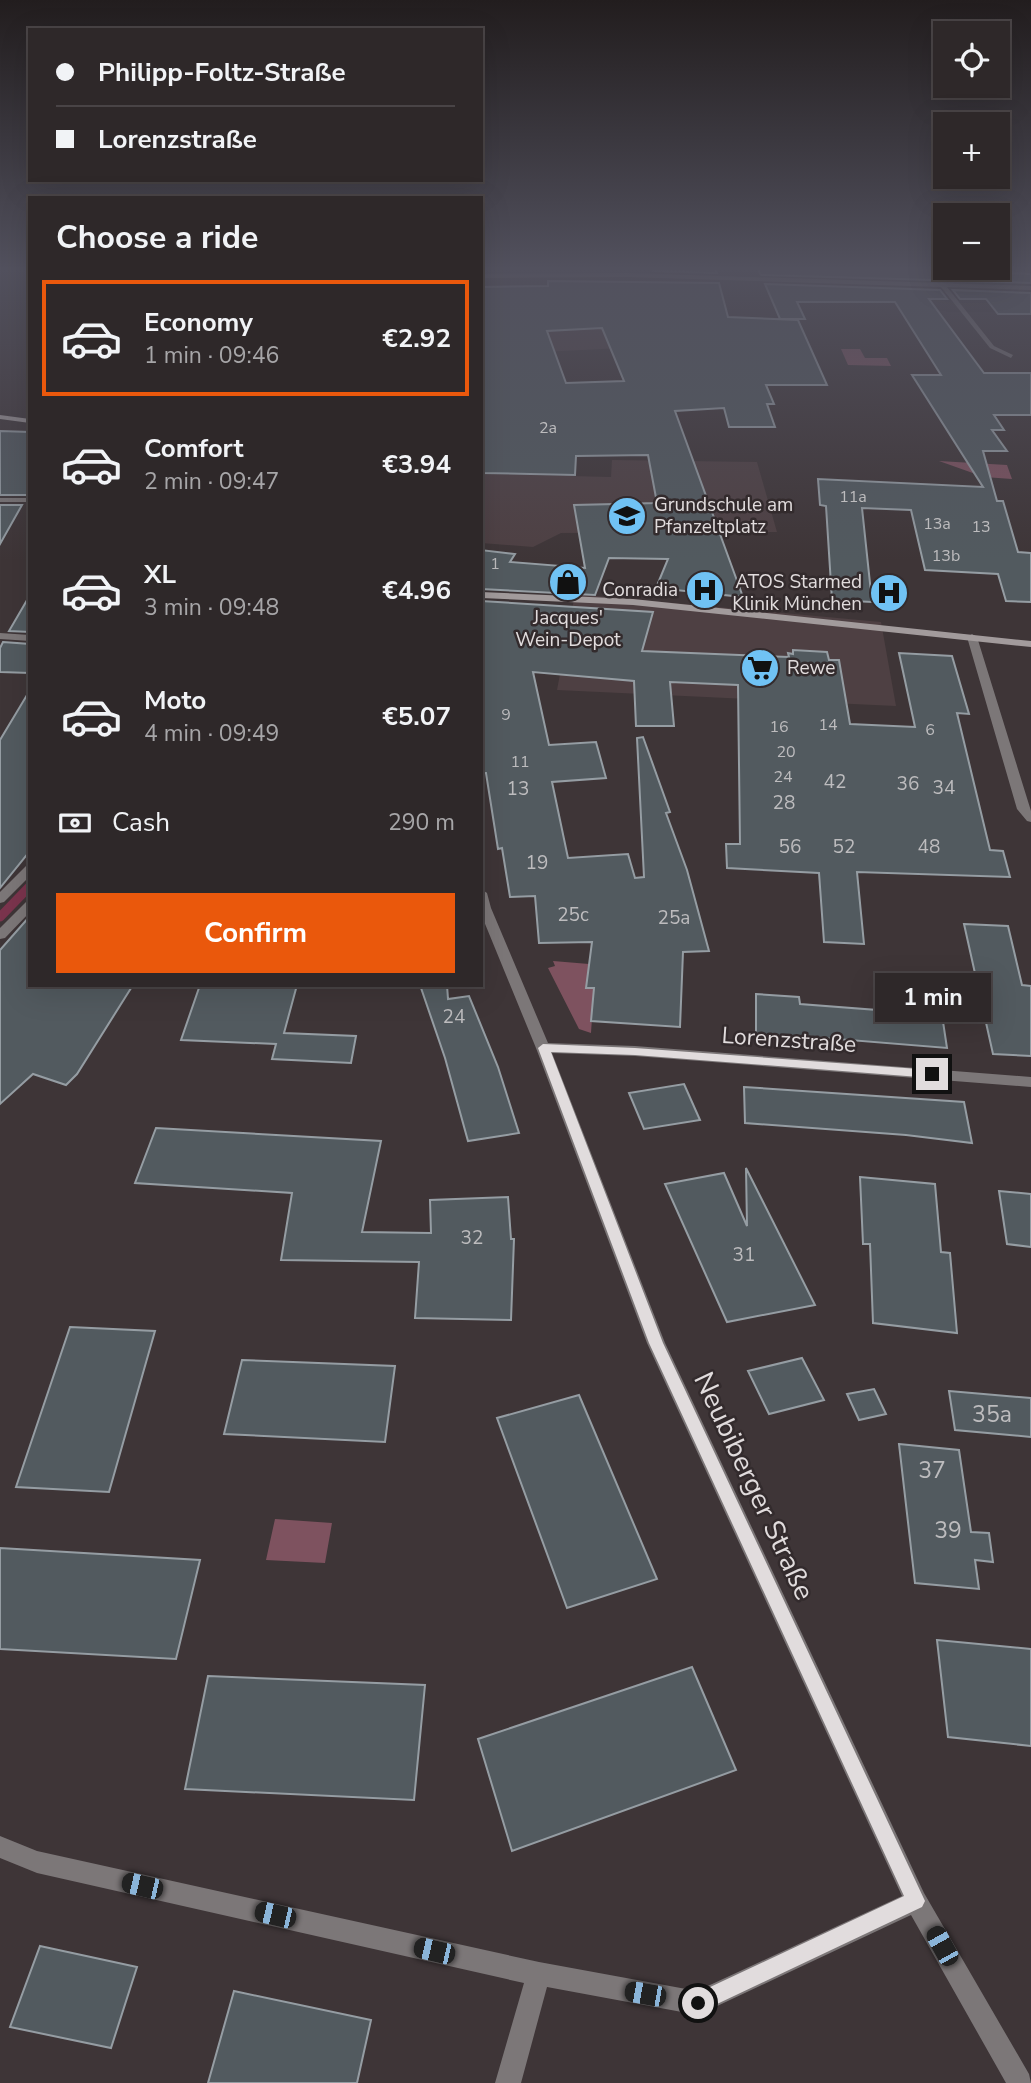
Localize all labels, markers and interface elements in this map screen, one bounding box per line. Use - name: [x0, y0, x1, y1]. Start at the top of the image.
- map controls: [933, 21, 1010, 280]
- button: locate: [933, 21, 1010, 98]
- text: Philipp-Foltz-Straße: [98, 55, 346, 90]
- button: +: [933, 112, 1010, 189]
- text: Lorenzstraße: [98, 122, 257, 157]
- button: −: [933, 203, 1010, 280]
- text: Choose a ride: [56, 216, 258, 259]
- text: Economy: [144, 305, 253, 340]
- icon: car: [60, 307, 123, 370]
- text: €2.92: [382, 321, 451, 356]
- text: 1 min · 09:46: [144, 340, 279, 371]
- house number: 2a: [539, 417, 557, 439]
- text: Comfort: [144, 431, 244, 466]
- icon: car: [60, 433, 123, 496]
- text: €3.94: [382, 447, 451, 482]
- text: 2 min · 09:47: [144, 466, 279, 497]
- house number: 11a: [839, 486, 867, 508]
- place label: Grundschule am Pfanzeltplatz: [654, 492, 793, 540]
- school or university icon: Grundschule am Pfanzeltplatz: [606, 495, 648, 537]
- house number: 13a: [923, 513, 951, 535]
- house number: 13: [971, 516, 991, 538]
- house number: 13b: [932, 545, 960, 567]
- house number: 1: [490, 553, 500, 575]
- text: XL: [144, 557, 176, 592]
- icon: car: [60, 559, 123, 622]
- shop icon: Jacques' Wein-Depot: [547, 561, 589, 603]
- hospital icon: Conradia: [684, 569, 726, 611]
- place label: ATOS Starmed Klinik München: [732, 569, 862, 617]
- hospital icon: ATOS Starmed Klinik München: [868, 572, 910, 614]
- text: €4.96: [382, 573, 451, 608]
- place label: Conradia: [602, 577, 678, 603]
- text: 3 min · 09:48: [144, 592, 279, 623]
- place label: Jacques' Wein-Depot: [515, 605, 621, 653]
- supermarket icon: Rewe: [739, 647, 781, 689]
- place label: Rewe: [787, 655, 835, 681]
- text: Moto: [144, 683, 206, 718]
- icon: car: [60, 685, 123, 748]
- text: €5.07: [382, 699, 451, 734]
- house number: 9: [501, 704, 511, 726]
- house number: 14: [818, 714, 838, 736]
- house number: 16: [769, 716, 789, 738]
- text: 4 min · 09:49: [144, 718, 279, 749]
- house number: 6: [925, 719, 935, 741]
- house number: 20: [776, 741, 796, 763]
- house number: 11: [510, 751, 530, 773]
- house number: 24: [773, 766, 793, 788]
- house number: 42: [824, 769, 846, 795]
- house number: 36: [897, 771, 919, 797]
- house number: 34: [933, 775, 955, 801]
- house number: 13: [507, 776, 529, 802]
- house number: 28: [773, 790, 795, 816]
- icon: cash: [56, 804, 94, 842]
- text: Cash: [112, 805, 170, 840]
- text: 290 m: [388, 807, 455, 838]
- house number: 56: [779, 834, 801, 860]
- house number: 52: [833, 834, 855, 860]
- house number: 48: [918, 834, 940, 860]
- house number: 19: [526, 850, 548, 876]
- button: Confirm: [56, 893, 455, 973]
- house number: 25c: [557, 902, 589, 928]
- house number: 25a: [658, 905, 690, 931]
- callout: 1 min: [874, 972, 990, 1021]
- text: 1 min: [903, 982, 963, 1013]
- house number: 24: [443, 1004, 465, 1030]
- street label: Lorenzstraße: [721, 1020, 857, 1060]
- route end: [916, 1058, 948, 1090]
- house number: 32: [461, 1225, 483, 1251]
- house number: 31: [733, 1242, 755, 1268]
- street label: Neubiberger Straße: [684, 1366, 824, 1606]
- house number: 35a: [972, 1399, 1012, 1430]
- house number: 37: [918, 1455, 946, 1486]
- house number: 39: [934, 1515, 962, 1546]
- car: [120, 1871, 165, 1901]
- car: [253, 1900, 298, 1930]
- car: [923, 1923, 962, 1969]
- car: [412, 1936, 457, 1966]
- car: [623, 1980, 668, 2008]
- route start: [682, 1987, 714, 2019]

